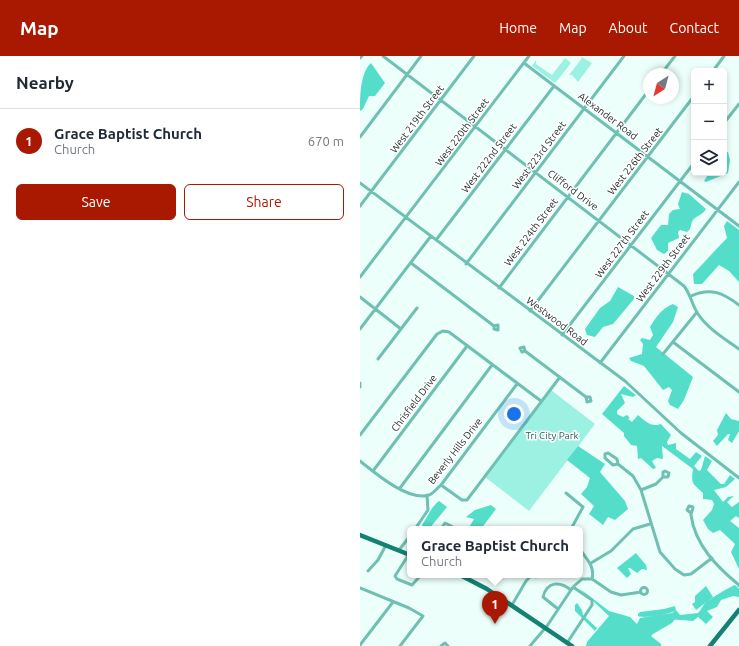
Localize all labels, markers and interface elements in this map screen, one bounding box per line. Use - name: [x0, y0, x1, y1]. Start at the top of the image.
- text: Map: [20, 17, 59, 39]
- text: Home: [499, 20, 537, 36]
- text: Map: [559, 20, 587, 36]
- text: About: [609, 20, 648, 36]
- text: Contact: [670, 20, 719, 36]
- north arrow: [643, 68, 679, 104]
- map controls: [691, 68, 727, 176]
- button: +: [691, 68, 727, 104]
- text: Nearby: [16, 73, 74, 92]
- street label: West 219th Street: [388, 83, 446, 155]
- street label: Alexander Road: [576, 90, 640, 142]
- street label: West 220th Street: [433, 96, 491, 168]
- button: −: [691, 104, 727, 140]
- street label: West 223rd Street: [510, 119, 568, 191]
- street label: West 222nd Street: [459, 121, 519, 195]
- text: Grace Baptist Church: [54, 125, 202, 142]
- street label: West 226th Street: [605, 125, 665, 197]
- text: 1: [25, 134, 33, 148]
- text: 670 m: [308, 134, 344, 148]
- button: layers: [691, 140, 727, 176]
- text: Church: [54, 142, 95, 156]
- street label: Clifford Drive: [546, 167, 600, 213]
- button: Save: [16, 184, 176, 220]
- button: Share: [184, 184, 344, 220]
- street label: West 224th Street: [502, 196, 560, 268]
- street label: West 227th Street: [593, 208, 651, 280]
- street label: West 229th Street: [634, 232, 692, 304]
- street label: Westwood Road: [524, 294, 590, 348]
- street label: Chrisfield Drive: [389, 372, 439, 434]
- your location: [504, 404, 524, 424]
- street label: Beverly Hills Drive: [426, 416, 484, 486]
- park label: Tri City Park: [525, 430, 579, 441]
- popup: [407, 526, 583, 578]
- text: Grace Baptist Church: [421, 537, 569, 554]
- text: Church: [421, 554, 462, 568]
- pin: 1: [482, 591, 508, 624]

